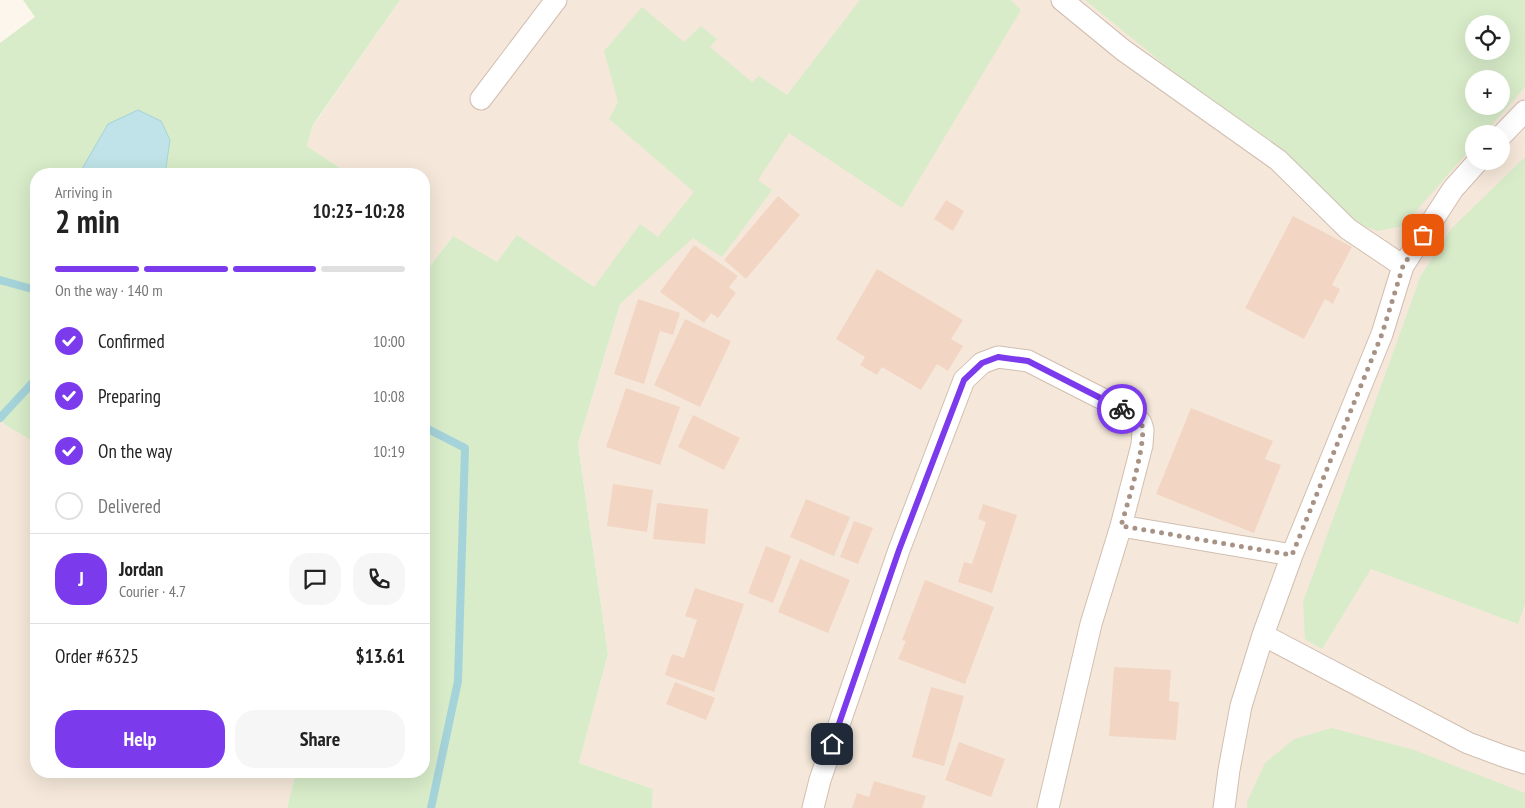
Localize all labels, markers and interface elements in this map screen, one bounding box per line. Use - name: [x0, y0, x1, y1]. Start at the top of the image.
- map controls: [1465, 15, 1510, 170]
- button: locate: [1465, 15, 1510, 60]
- button: +: [1465, 70, 1510, 115]
- button: −: [1465, 125, 1510, 170]
- text: Arriving in: [55, 182, 112, 202]
- text: 10:23–10:28: [312, 199, 405, 223]
- text: 2 min: [55, 200, 120, 242]
- pin: [1402, 214, 1444, 256]
- icon: bag: [1409, 221, 1437, 249]
- text: On the way · 140 m: [55, 280, 163, 300]
- icon: check: [55, 327, 83, 355]
- text: Confirmed: [98, 329, 165, 353]
- text: 10:00: [373, 331, 405, 351]
- icon: check: [55, 382, 83, 410]
- text: Preparing: [98, 384, 161, 408]
- courier: [1097, 384, 1147, 434]
- text: 10:08: [373, 386, 405, 406]
- icon: bike: [1108, 395, 1136, 423]
- icon: check: [55, 437, 83, 465]
- text: On the way: [98, 439, 172, 463]
- text: 10:19: [373, 441, 405, 461]
- text: Delivered: [98, 494, 161, 518]
- button: chat: [289, 553, 341, 605]
- button: phone: [353, 553, 405, 605]
- text: Jordan: [119, 557, 163, 581]
- text: J: [78, 567, 84, 591]
- text: Courier · 4.7: [119, 581, 186, 601]
- text: Order #6325: [55, 644, 139, 668]
- text: $13.61: [356, 644, 405, 668]
- button: Help: [55, 710, 225, 768]
- button: Share: [235, 710, 405, 768]
- pin: [811, 723, 853, 765]
- icon: home: [818, 730, 846, 758]

